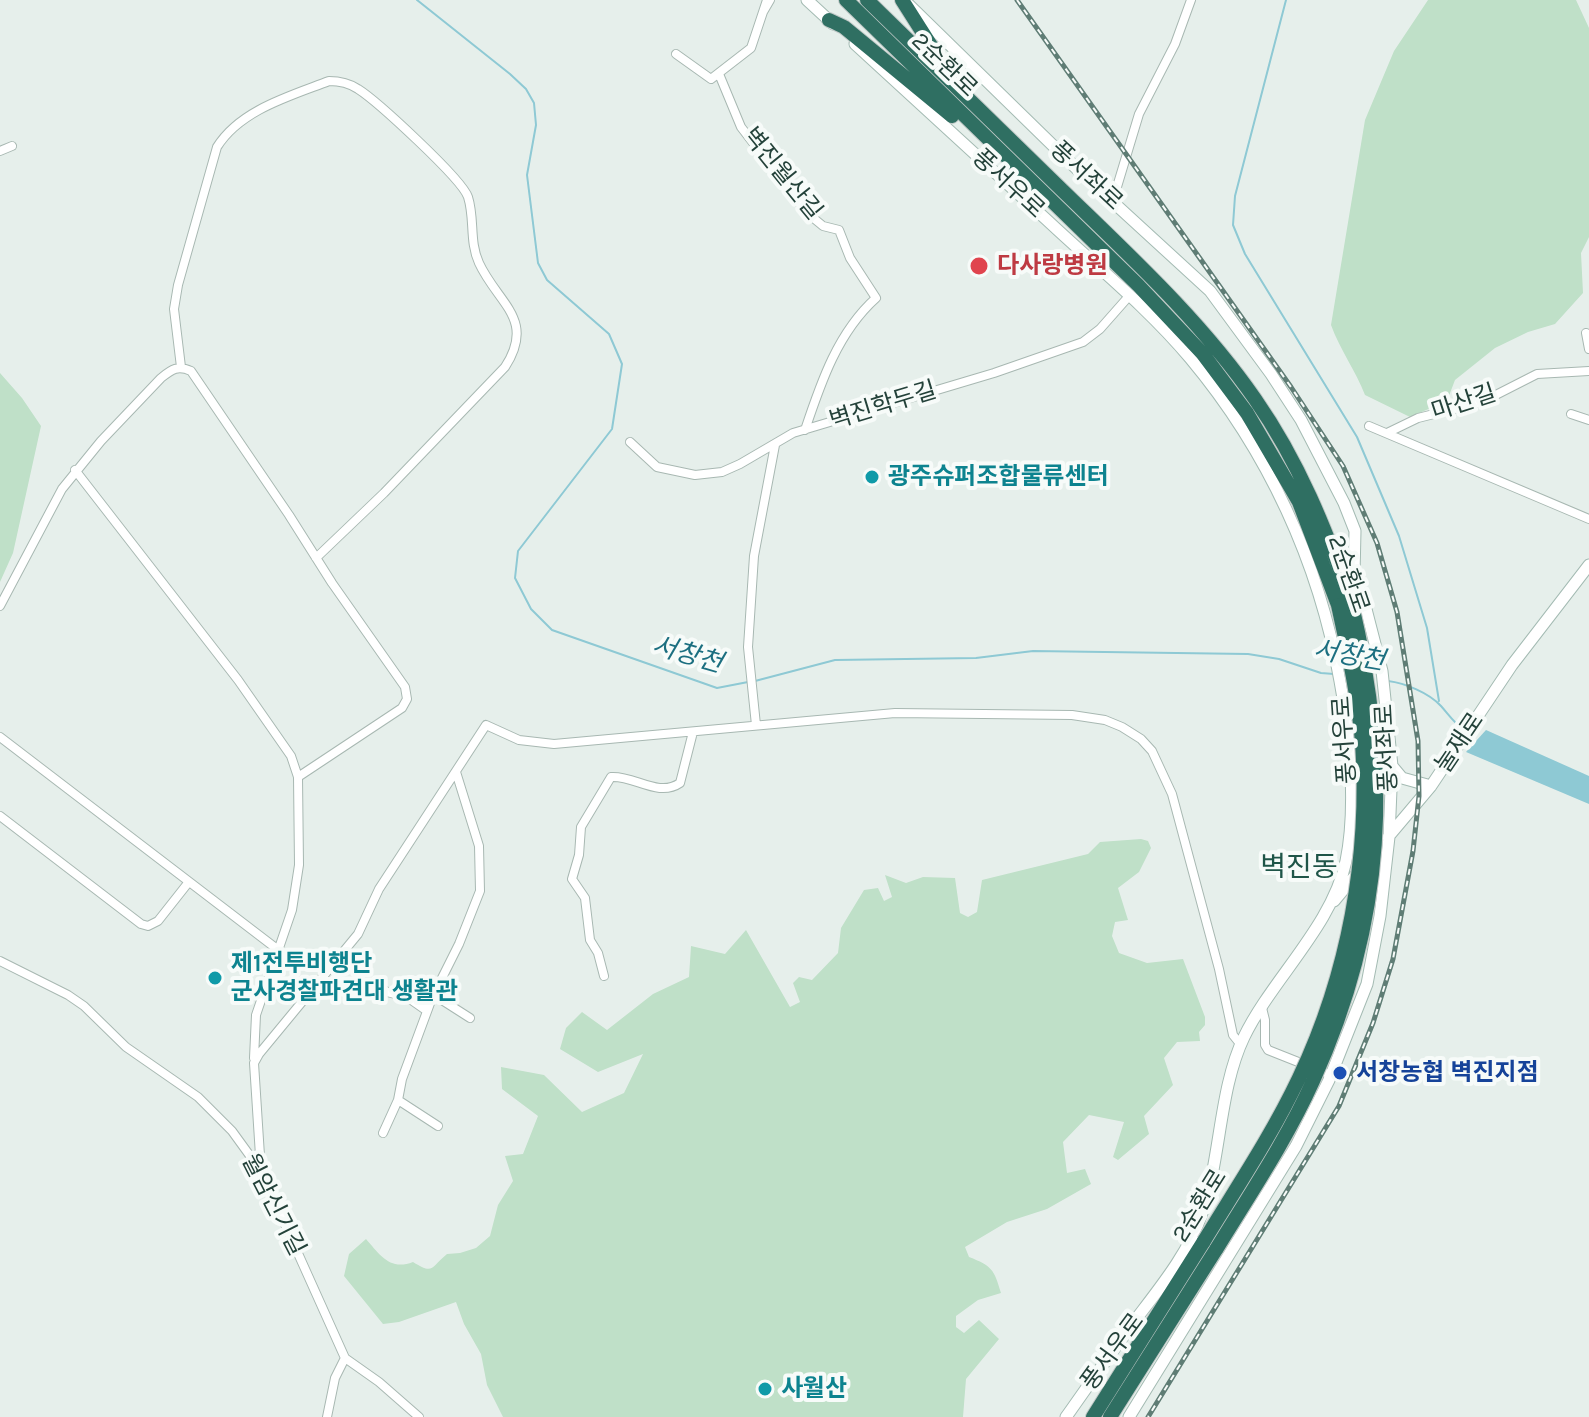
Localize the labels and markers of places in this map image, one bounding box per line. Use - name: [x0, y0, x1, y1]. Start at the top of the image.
- place label: 다사랑병원: [997, 252, 1107, 280]
- marker: 다사랑병원: [968, 255, 990, 277]
- place label: 광주슈퍼조합물류센터: [888, 463, 1109, 491]
- marker: 광주슈퍼조합물류센터: [863, 468, 881, 486]
- place label: 제1전투비행단 군사경찰파견대 생활관: [231, 950, 458, 1006]
- marker: 제1전투비행단 군사경찰파견대 생활관: [206, 969, 224, 987]
- place label: 서창농협 벽진지점: [1356, 1059, 1539, 1087]
- marker: 서창농협 벽진지점: [1331, 1064, 1349, 1082]
- place label: 사월산: [781, 1375, 847, 1403]
- marker: 사월산: [756, 1380, 774, 1398]

